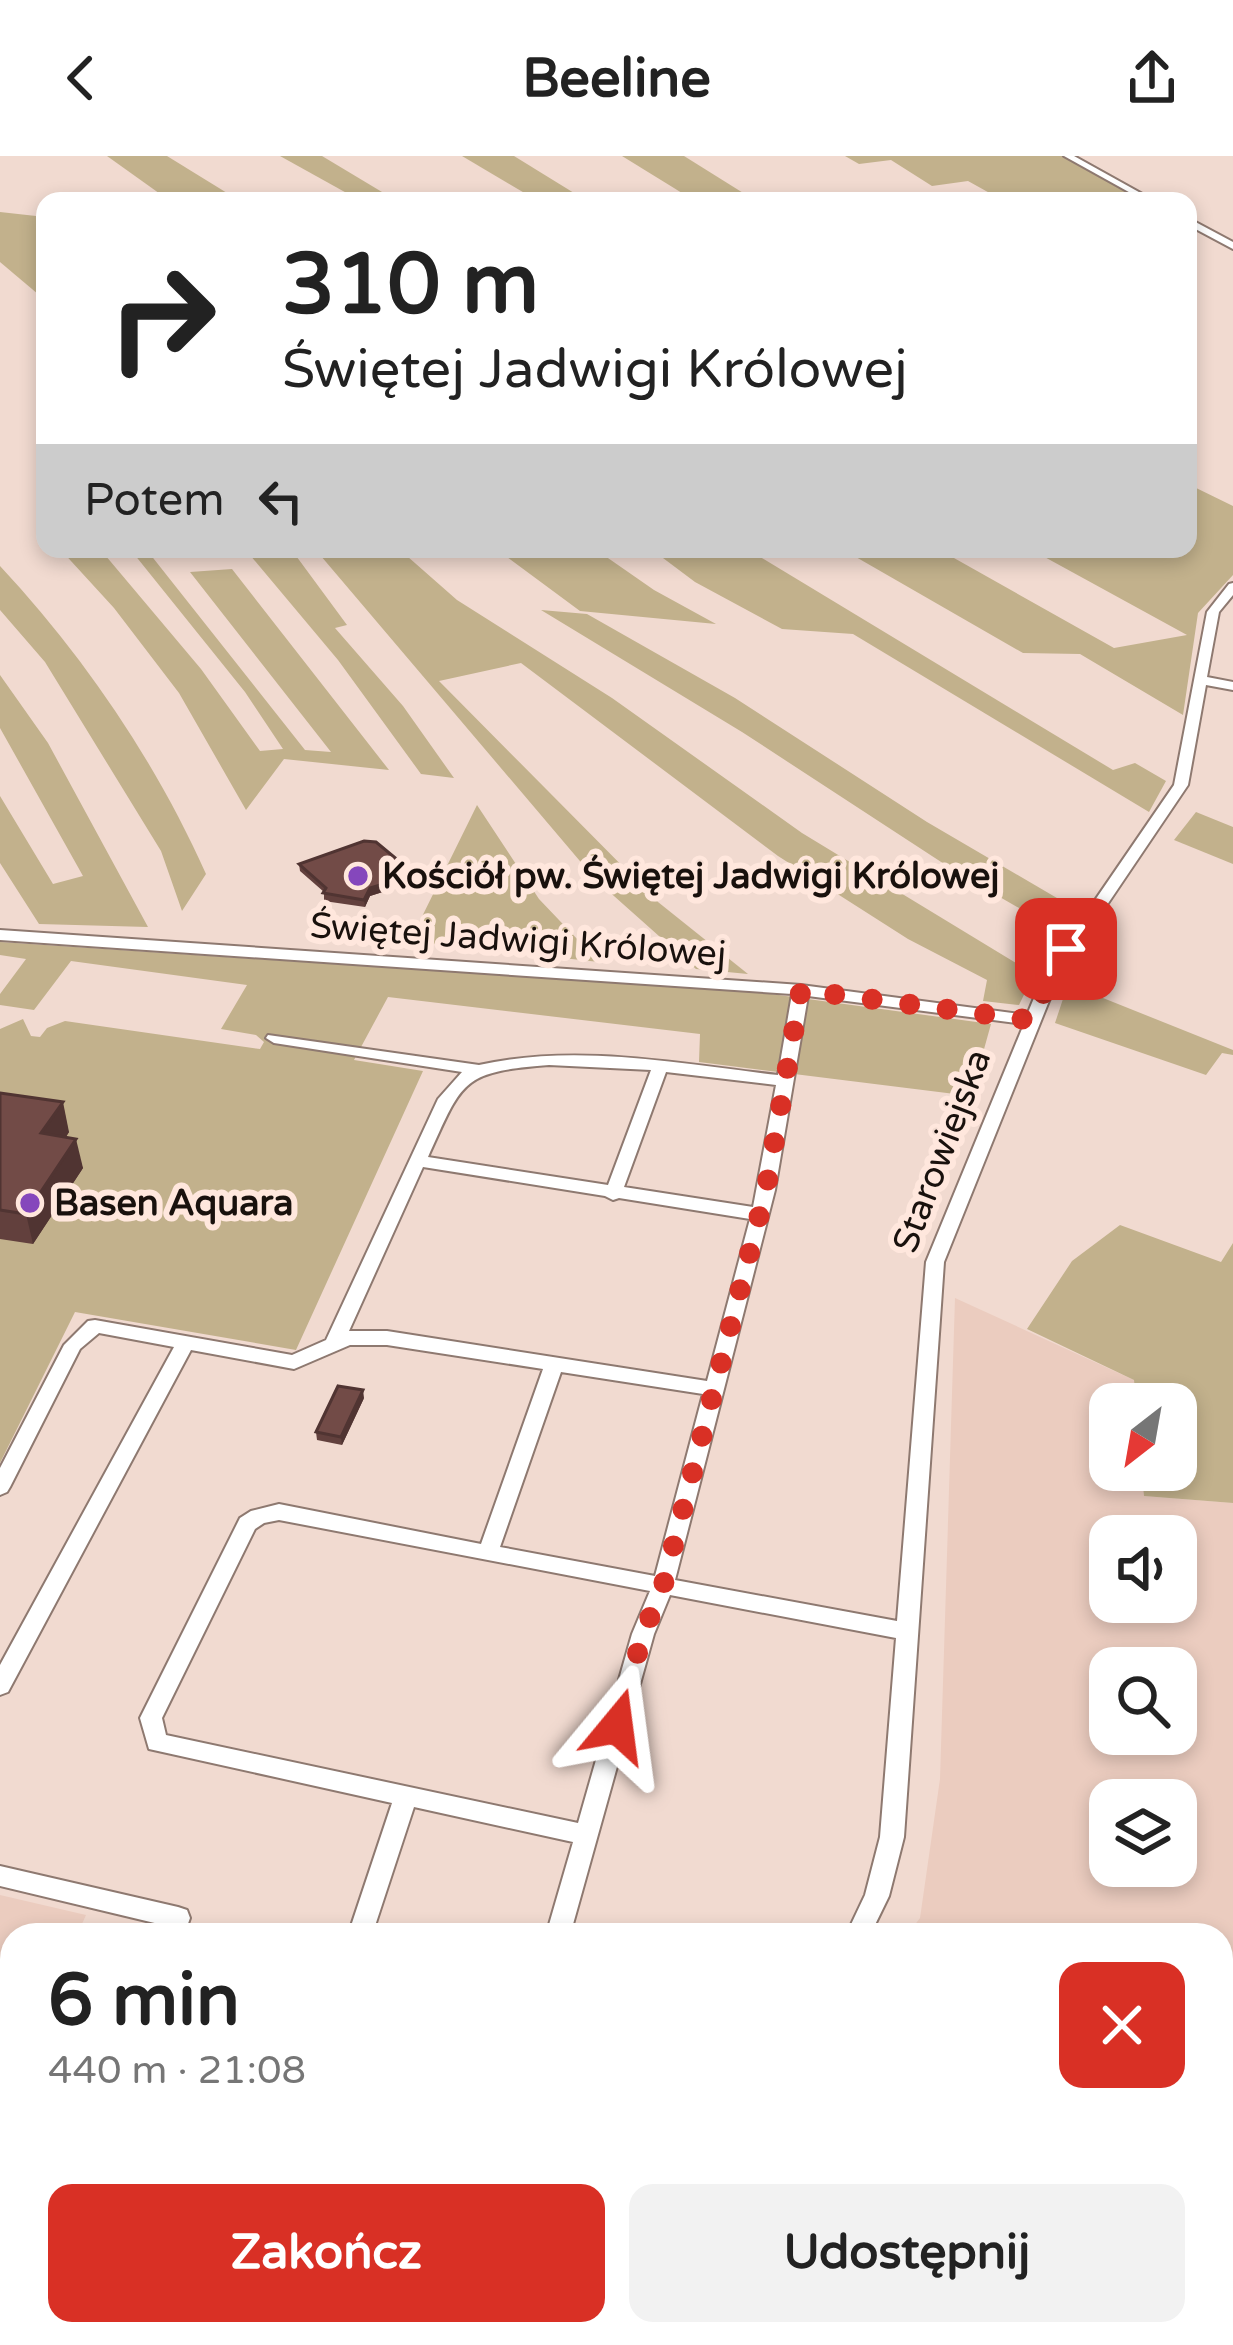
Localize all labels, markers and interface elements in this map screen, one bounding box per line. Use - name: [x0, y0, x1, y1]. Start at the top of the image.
- icon: back: [48, 45, 114, 111]
- icon: share: [1119, 45, 1185, 111]
- text: Beeline: [522, 46, 711, 111]
- text: 310 m: [282, 235, 539, 336]
- icon: right: [84, 240, 240, 396]
- text: Świętej Jadwigi Królowej: [282, 337, 908, 402]
- icon: left: [248, 468, 314, 534]
- text: Potem: [84, 474, 224, 528]
- place label: Kościół pw. Świętej Jadwigi Królowej: [382, 854, 999, 898]
- marker: Kościół pw. Świętej Jadwigi Królowej: [345, 863, 371, 889]
- pin: [1015, 898, 1117, 1000]
- street label: Świętej Jadwigi Królowej: [308, 904, 728, 976]
- icon: arrive: [1033, 916, 1099, 982]
- street label: Starowiejska: [884, 1043, 1000, 1259]
- place label: Basen Aquara: [54, 1182, 293, 1225]
- marker: Basen Aquara: [17, 1190, 43, 1216]
- north arrow: [1089, 1383, 1197, 1491]
- map controls: [1089, 1383, 1197, 1887]
- button: sound: [1089, 1515, 1197, 1623]
- button: search: [1089, 1647, 1197, 1755]
- position arrow: [554, 1663, 680, 1789]
- button: layers: [1089, 1779, 1197, 1887]
- text: 6 min: [48, 1958, 240, 2045]
- button: close: [1059, 1962, 1185, 2088]
- text: 440 m · 21:08: [48, 2047, 306, 2094]
- button: Zakończ: [48, 2184, 605, 2322]
- button: Udostępnij: [629, 2184, 1185, 2322]

